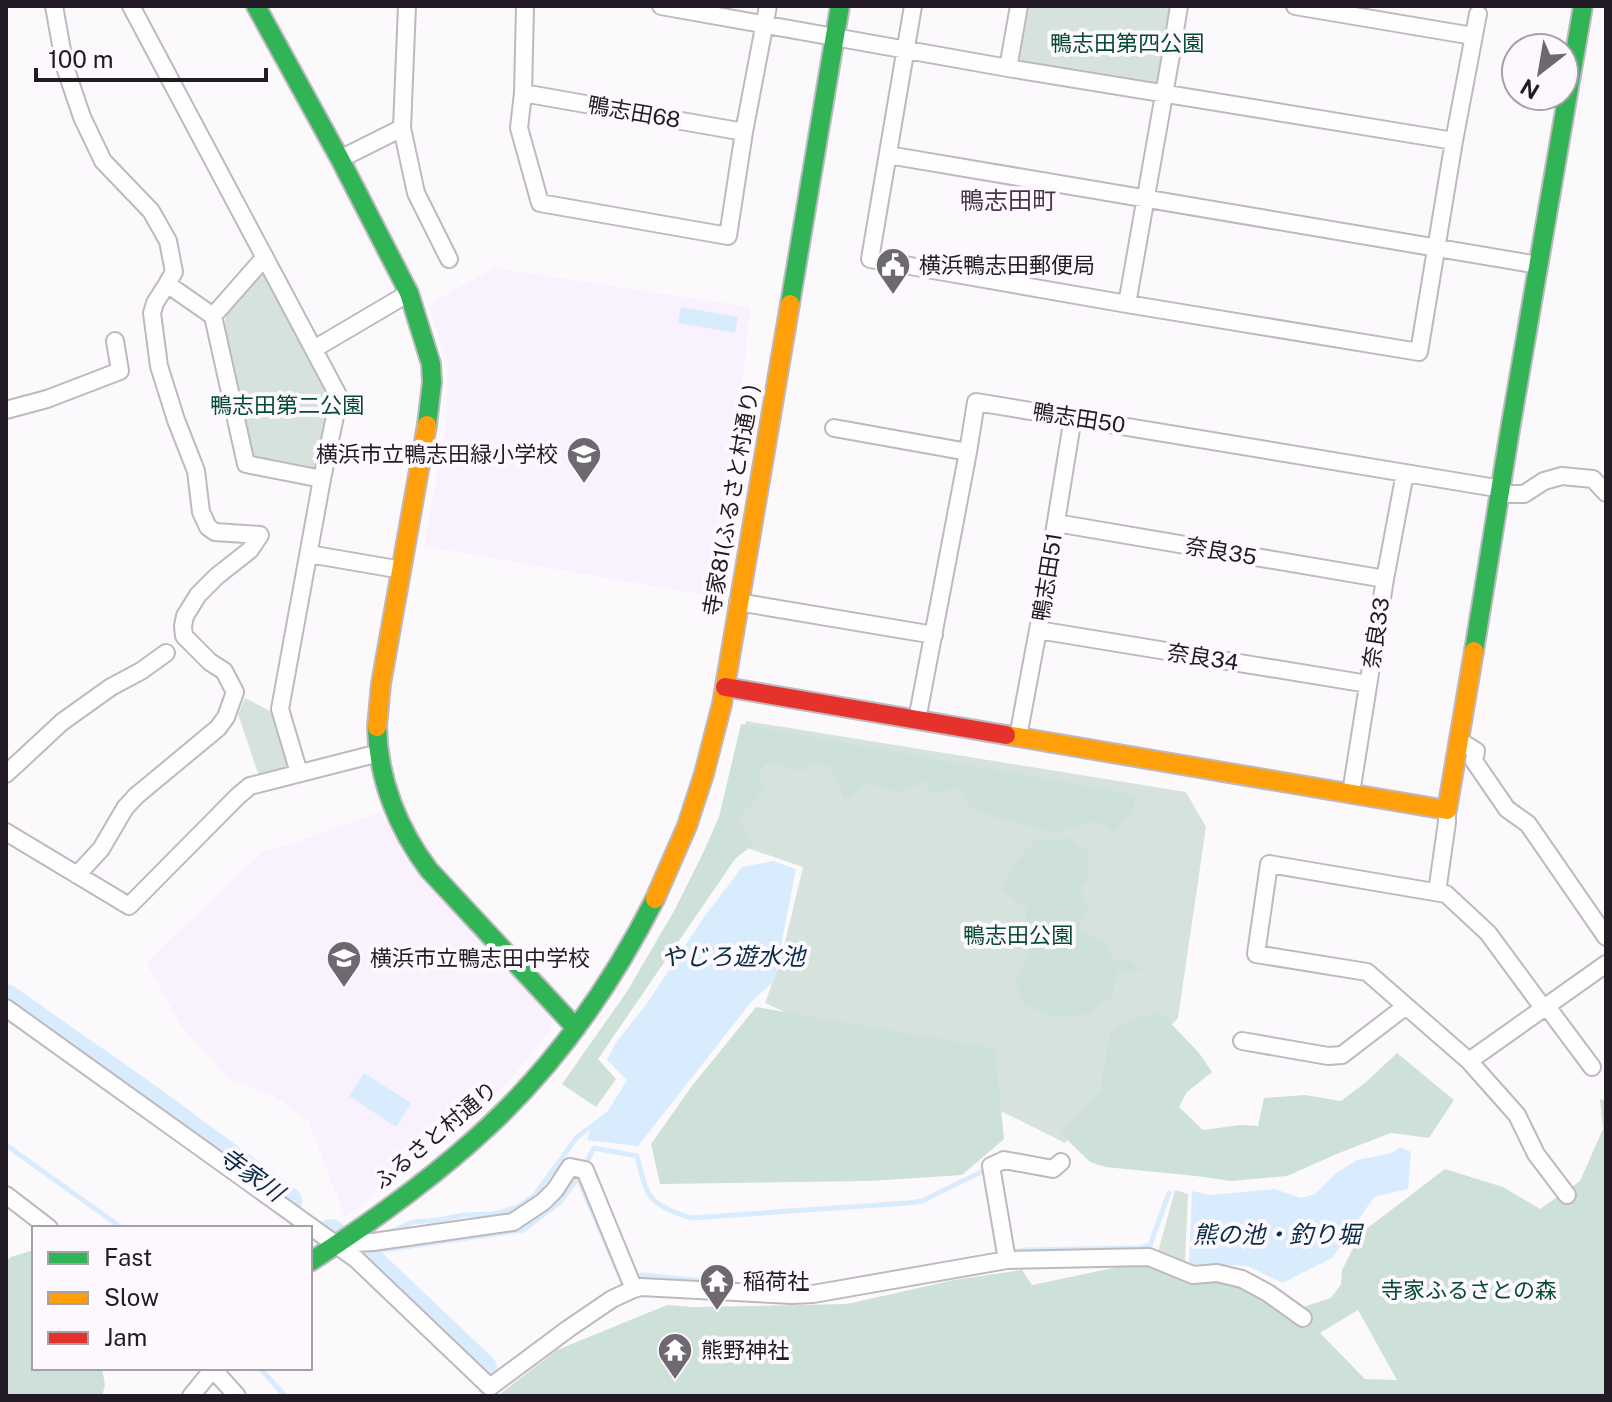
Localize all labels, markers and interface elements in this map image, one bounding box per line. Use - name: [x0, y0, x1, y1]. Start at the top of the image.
- park label: 鴨志田第四公園: [1050, 30, 1204, 56]
- scale bar: [36, 32, 266, 82]
- north arrow: [1500, 32, 1580, 112]
- text: 100 m: [48, 45, 114, 73]
- text: N: [1516, 74, 1544, 105]
- street label: 鴨志田68: [586, 91, 682, 133]
- district label: 鴨志田町: [960, 186, 1056, 214]
- public building icon: 横浜鴨志田郵便局: [874, 246, 912, 296]
- place label: 横浜鴨志田郵便局: [919, 252, 1095, 278]
- street label: 寺家81(ふるさと村通り): [698, 382, 764, 618]
- park label: 鴨志田第二公園: [210, 392, 364, 418]
- street label: 鴨志田50: [1031, 398, 1127, 438]
- school or university icon: 横浜市立鴨志田緑小学校: [565, 435, 603, 485]
- place label: 横浜市立鴨志田緑小学校: [316, 441, 558, 467]
- street label: 鴨志田51: [1027, 531, 1067, 623]
- street label: 奈良35: [1183, 532, 1259, 570]
- street label: 奈良33: [1358, 596, 1394, 670]
- street label: 奈良34: [1166, 639, 1241, 675]
- park label: 鴨志田公園: [963, 922, 1073, 948]
- school or university icon: 横浜市立鴨志田中学校: [325, 939, 363, 989]
- water label: やじろ遊水池: [661, 942, 807, 970]
- place label: 横浜市立鴨志田中学校: [370, 945, 590, 971]
- street label: ふるさと村通り: [368, 1076, 502, 1194]
- water label: 寺家川: [215, 1142, 292, 1208]
- water label: 熊の池・釣り堀: [1193, 1220, 1365, 1248]
- legend: [32, 1226, 312, 1370]
- text: Fast: [104, 1243, 152, 1271]
- temple icon: 稲荷社: [698, 1262, 736, 1312]
- place label: 稲荷社: [743, 1268, 809, 1294]
- park label: 寺家ふるさとの森: [1381, 1277, 1557, 1303]
- text: Slow: [104, 1283, 159, 1311]
- text: Jam: [104, 1323, 147, 1351]
- temple icon: 熊野神社: [656, 1331, 694, 1381]
- place label: 熊野神社: [701, 1337, 789, 1363]

